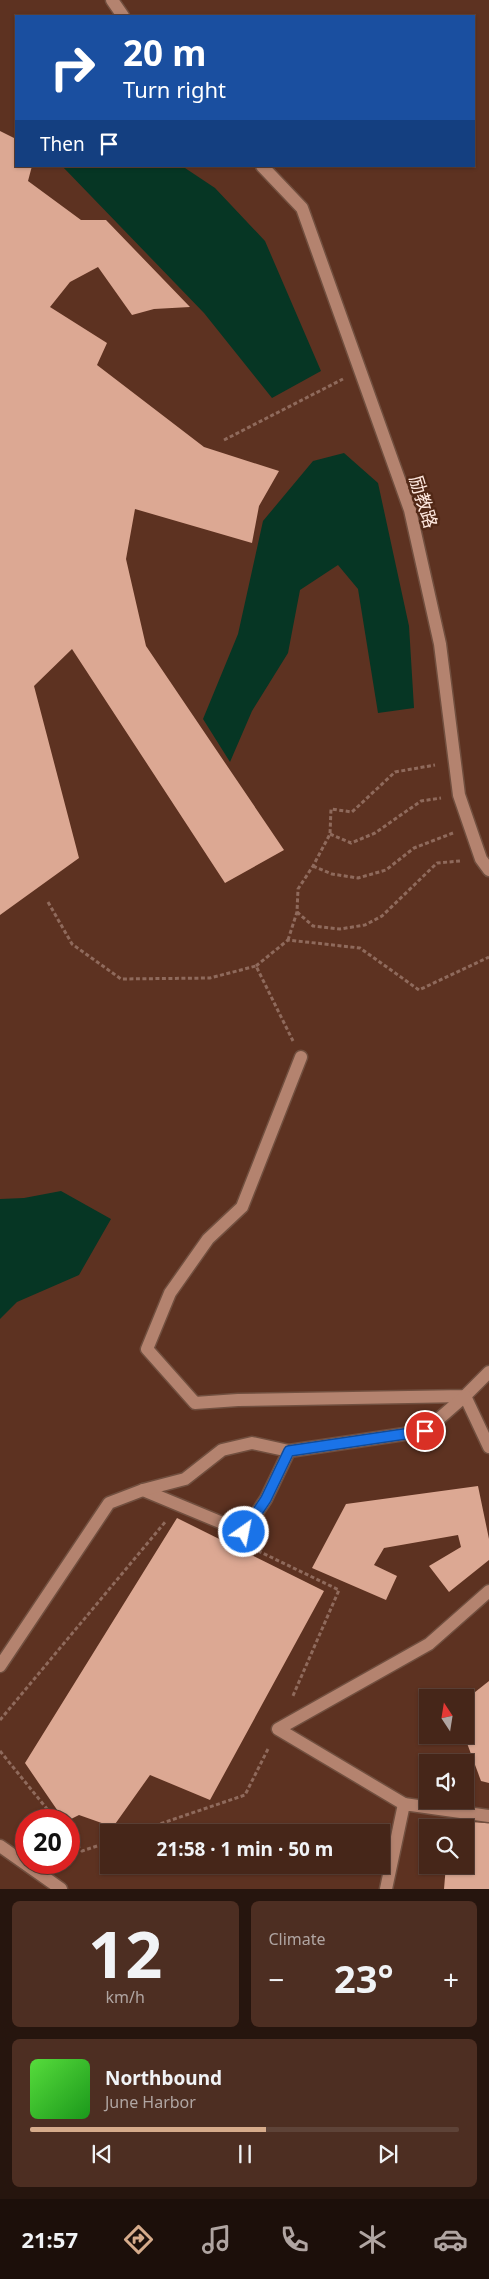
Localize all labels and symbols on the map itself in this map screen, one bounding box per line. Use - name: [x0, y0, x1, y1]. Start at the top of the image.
- street label: 励教路: [405, 472, 443, 531]
- pin: [404, 1410, 446, 1452]
- position arrow: [217, 1505, 269, 1557]
- north arrow: [419, 1689, 474, 1744]
- speed limit sign: 20: [15, 1809, 80, 1874]

